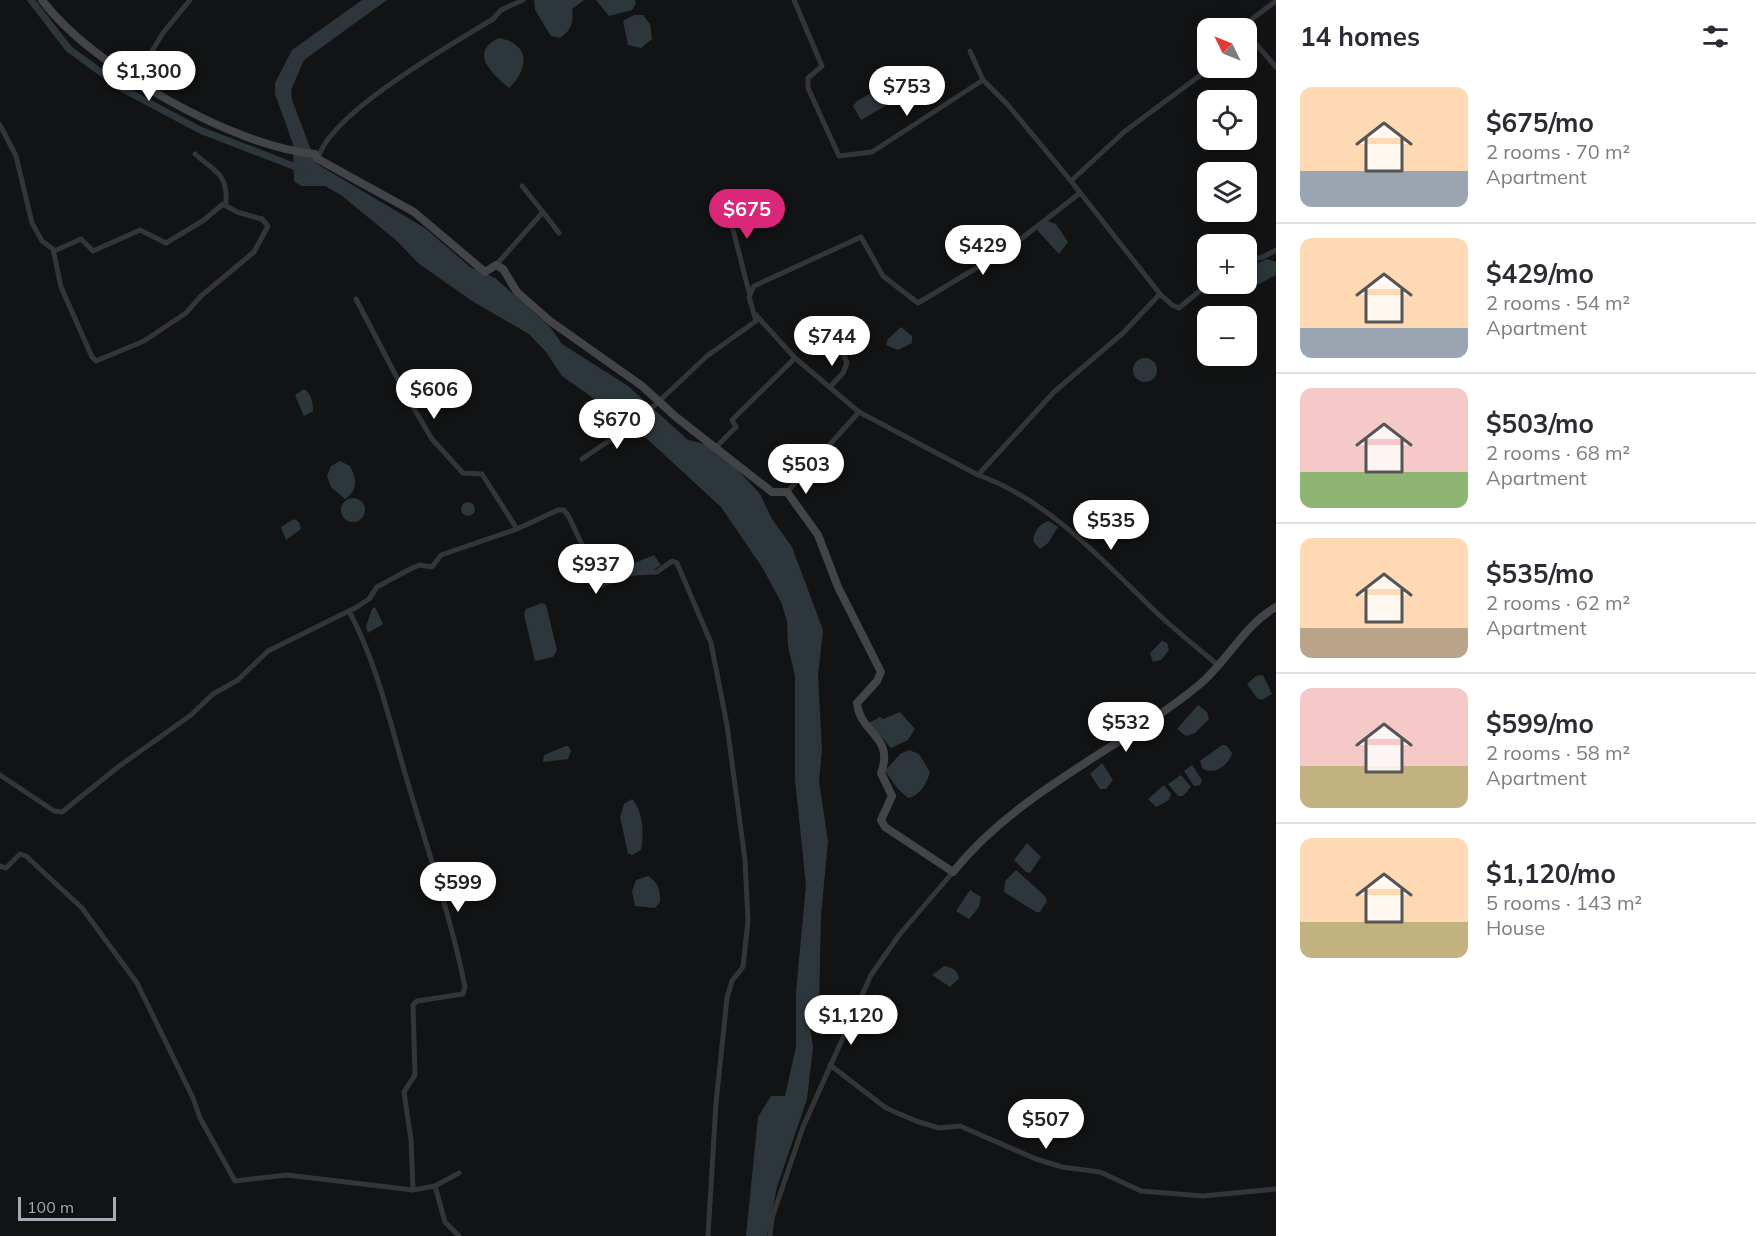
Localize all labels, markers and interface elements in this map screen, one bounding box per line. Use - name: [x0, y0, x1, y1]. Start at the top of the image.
- north arrow: [1197, 18, 1257, 78]
- map controls: [1197, 18, 1257, 366]
- text: 14 homes: [1300, 20, 1420, 53]
- icon: filters: [1699, 20, 1732, 53]
- pin: $1,300: [100, 51, 198, 102]
- text: $1,300: [117, 58, 181, 83]
- pin: $753: [871, 66, 943, 117]
- text: $753: [883, 73, 931, 98]
- button: locate: [1197, 90, 1257, 150]
- text: $675/mo: [1486, 106, 1594, 139]
- icon: home: [1348, 111, 1420, 183]
- text: 2 rooms · 70 m²: [1486, 139, 1630, 164]
- button: layers: [1197, 162, 1257, 222]
- text: Apartment: [1486, 164, 1587, 189]
- pin: $675: [711, 189, 783, 240]
- text: $675: [723, 196, 771, 221]
- pin: $429: [947, 225, 1019, 276]
- text: $429: [959, 232, 1007, 257]
- button: +: [1197, 234, 1257, 294]
- text: $429/mo: [1486, 257, 1594, 290]
- icon: home: [1348, 262, 1420, 334]
- text: 2 rooms · 54 m²: [1486, 290, 1630, 315]
- button: −: [1197, 306, 1257, 366]
- text: Apartment: [1486, 315, 1587, 340]
- pin: $744: [796, 316, 868, 367]
- text: $744: [808, 323, 856, 348]
- pin: $606: [398, 369, 470, 420]
- text: $606: [410, 376, 458, 401]
- pin: $670: [581, 399, 653, 450]
- text: $670: [593, 406, 641, 431]
- text: $503/mo: [1486, 407, 1594, 440]
- icon: home: [1348, 412, 1420, 484]
- text: 2 rooms · 68 m²: [1486, 440, 1630, 465]
- pin: $503: [770, 444, 842, 495]
- text: $503: [782, 451, 830, 476]
- text: Apartment: [1486, 465, 1587, 490]
- pin: $535: [1075, 500, 1147, 551]
- text: $535: [1087, 507, 1135, 532]
- pin: $937: [560, 544, 632, 595]
- text: $937: [572, 551, 620, 576]
- text: $535/mo: [1486, 557, 1594, 590]
- icon: home: [1348, 562, 1420, 634]
- text: 2 rooms · 62 m²: [1486, 590, 1630, 615]
- text: Apartment: [1486, 615, 1587, 640]
- pin: $532: [1090, 702, 1162, 753]
- text: $599/mo: [1486, 707, 1594, 740]
- text: $532: [1102, 709, 1150, 734]
- icon: home: [1348, 712, 1420, 784]
- text: 2 rooms · 58 m²: [1486, 740, 1630, 765]
- text: Apartment: [1486, 765, 1587, 790]
- text: $1,120/mo: [1486, 857, 1616, 890]
- pin: $599: [422, 862, 494, 913]
- icon: home: [1348, 862, 1420, 934]
- text: $599: [434, 869, 482, 894]
- text: 5 rooms · 143 m²: [1486, 890, 1642, 915]
- text: House: [1486, 915, 1545, 940]
- pin: $1,120: [802, 995, 900, 1046]
- text: $1,120: [819, 1002, 883, 1027]
- pin: $507: [1010, 1099, 1082, 1150]
- text: $507: [1022, 1106, 1070, 1131]
- scale bar: [18, 1194, 116, 1222]
- text: 100 m: [27, 1197, 74, 1217]

